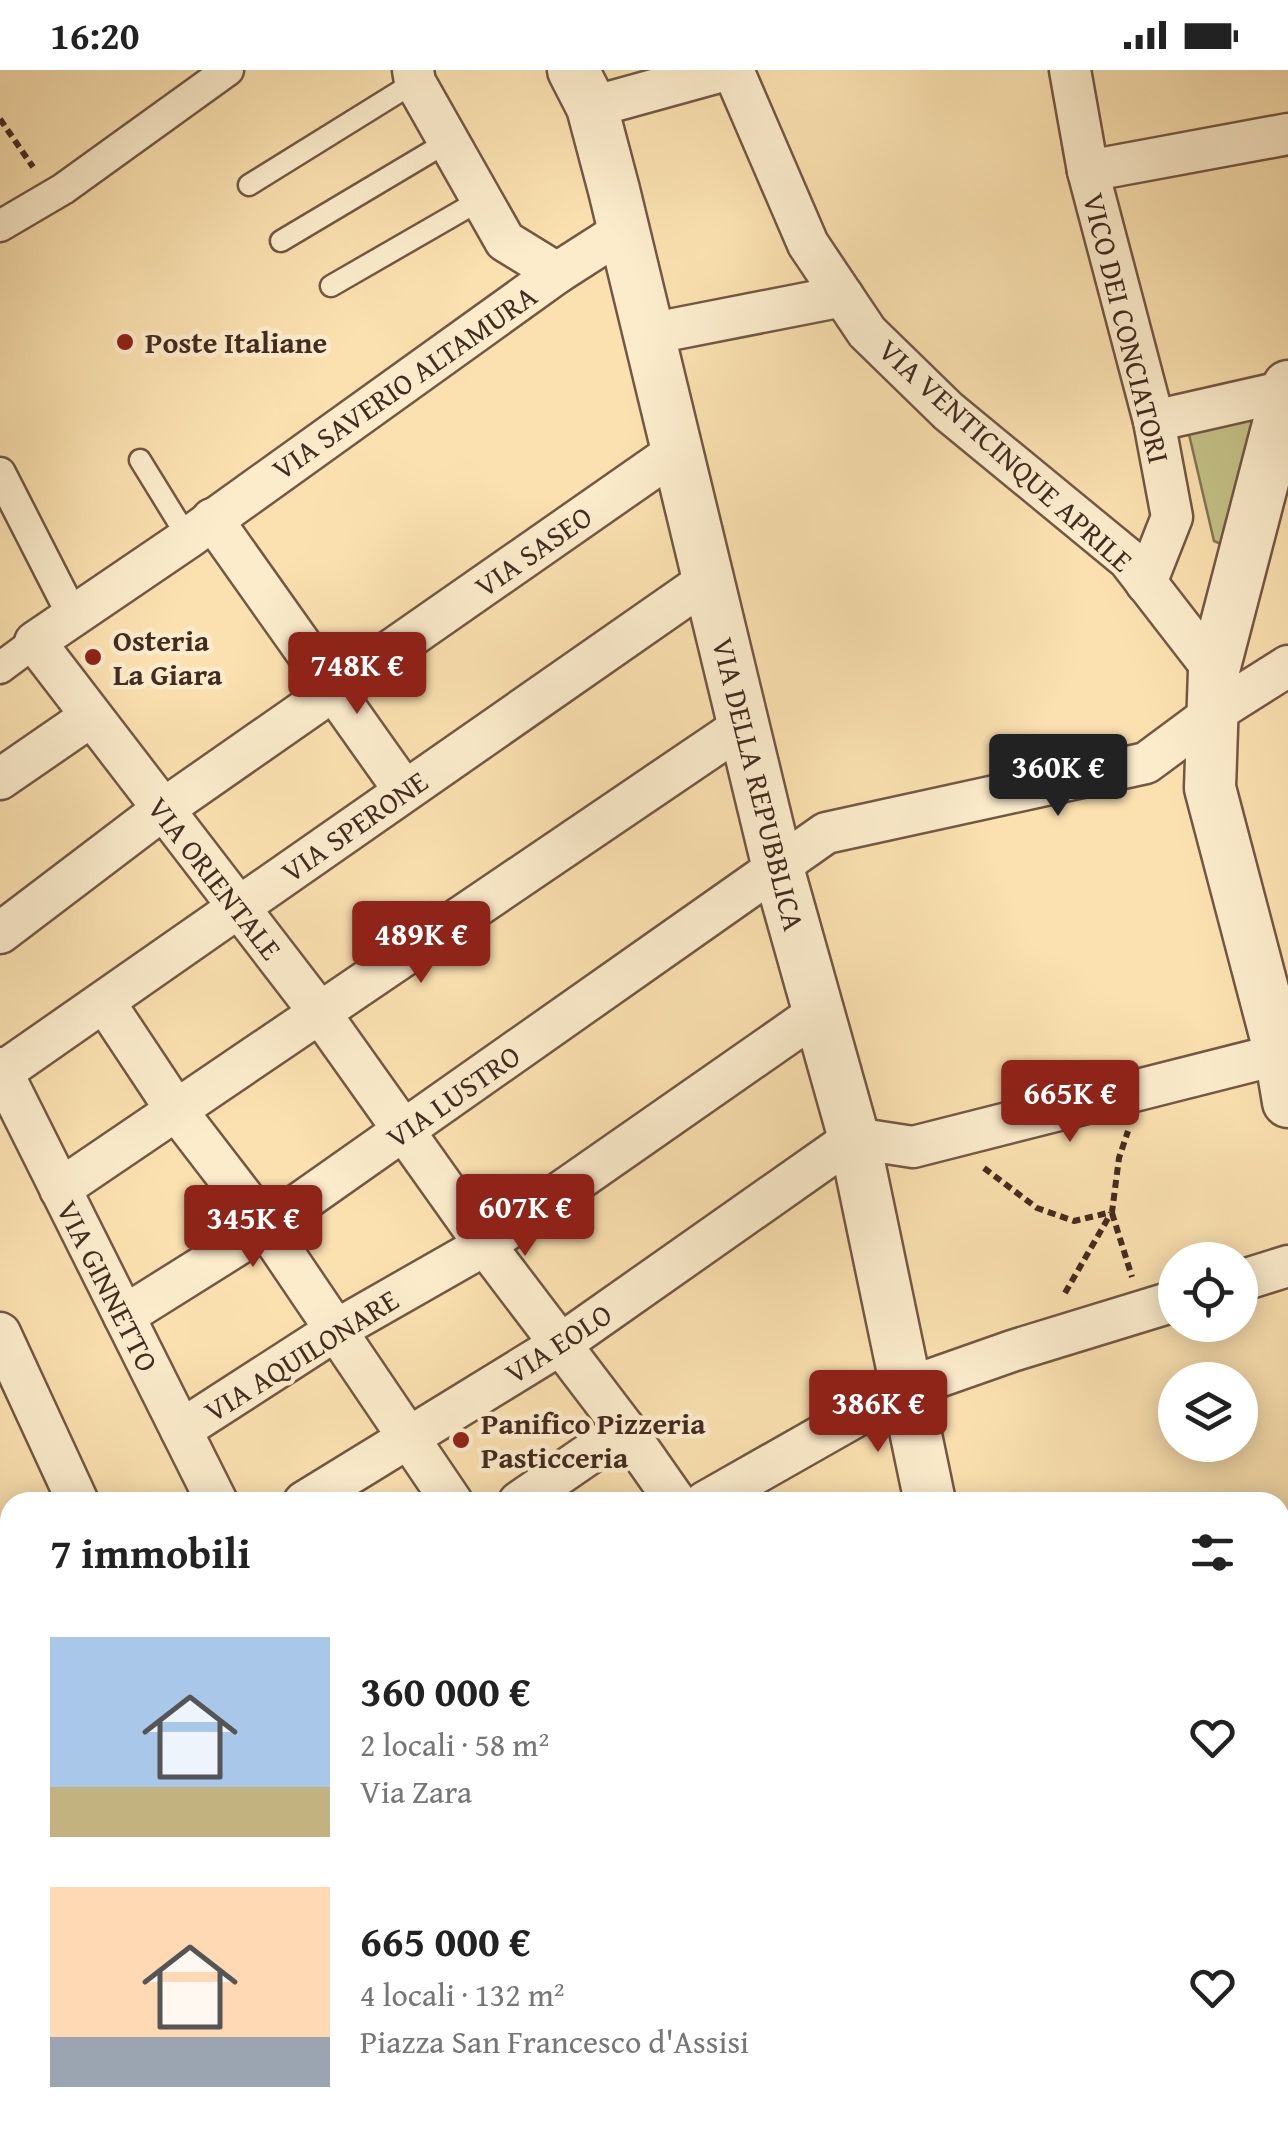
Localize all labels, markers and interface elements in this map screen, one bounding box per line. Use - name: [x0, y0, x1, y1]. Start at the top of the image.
- text: 16:20: [50, 7, 140, 63]
- street label: VICO DEI CONCIATORI: [1072, 188, 1182, 468]
- street label: VIA SAVERIO ALTAMURA: [263, 274, 545, 490]
- place label: Poste Italiane: [145, 320, 327, 364]
- street label: VIA VENTICINQUE APRILE: [869, 328, 1143, 582]
- marker: Poste Italiane: [114, 331, 136, 353]
- street label: VIA SASEO: [465, 494, 601, 608]
- place label: Osteria La Giara: [113, 618, 223, 696]
- pin: 748K €: [276, 632, 438, 717]
- street label: VIA DELLA REPUBBLICA: [701, 633, 817, 935]
- text: 748K €: [310, 641, 404, 688]
- marker: Osteria La Giara: [82, 646, 104, 668]
- pin: 360K €: [977, 734, 1139, 819]
- text: 360K €: [1011, 743, 1105, 790]
- street label: VIA SPERONE: [272, 759, 436, 893]
- street label: VIA ORIENTALE: [137, 787, 293, 969]
- pin: 489K €: [340, 901, 502, 986]
- text: 489K €: [374, 910, 468, 957]
- street label: VIA LUSTRO: [377, 1034, 529, 1158]
- pin: 665K €: [989, 1060, 1151, 1145]
- text: 665K €: [1023, 1069, 1117, 1116]
- pin: 607K €: [444, 1174, 606, 1259]
- text: 607K €: [478, 1183, 572, 1230]
- pin: 345K €: [172, 1185, 334, 1270]
- street label: VIA GINNETTO: [46, 1193, 170, 1379]
- text: 345K €: [206, 1194, 300, 1241]
- map controls: [1158, 1242, 1258, 1462]
- button: locate: [1158, 1242, 1258, 1342]
- street label: VIA AQUILONARE: [195, 1278, 407, 1432]
- street label: VIA EOLO: [496, 1292, 620, 1394]
- button: layers: [1158, 1362, 1258, 1462]
- pin: 386K €: [797, 1370, 959, 1455]
- text: 386K €: [831, 1379, 925, 1426]
- place label: Panifico Pizzeria Pasticceria: [481, 1401, 706, 1479]
- marker: Panifico Pizzeria Pasticceria: [450, 1429, 472, 1451]
- text: 7 immobili: [50, 1522, 250, 1583]
- icon: filters: [1185, 1525, 1240, 1580]
- text: 360 000 €: [360, 1660, 531, 1721]
- icon: home: [130, 1677, 250, 1797]
- icon: heart: [1185, 1710, 1240, 1765]
- text: 2 locali · 58 m²: [360, 1721, 549, 1768]
- text: Via Zara: [360, 1768, 472, 1815]
- text: 665 000 €: [360, 1910, 531, 1971]
- icon: home: [130, 1927, 250, 2047]
- icon: heart: [1185, 1960, 1240, 2015]
- text: 4 locali · 132 m²: [360, 1971, 565, 2018]
- text: Piazza San Francesco d'Assisi: [360, 2018, 749, 2065]

